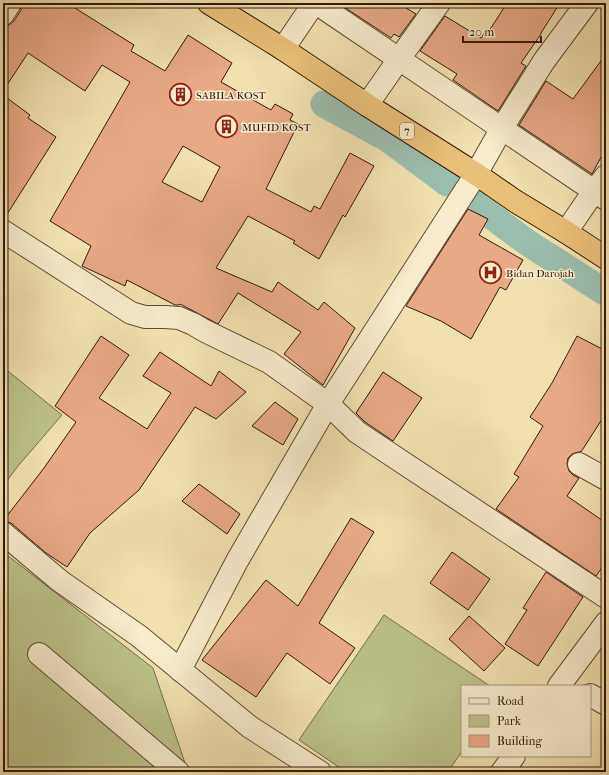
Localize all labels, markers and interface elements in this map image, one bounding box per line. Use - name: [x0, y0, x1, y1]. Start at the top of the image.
- scale bar: [463, 18, 541, 44]
- text: 20 m: [469, 25, 494, 39]
- building icon: SABILA KOST: [168, 82, 194, 108]
- place label: SABILA KOST: [196, 89, 266, 102]
- building icon: MUFID KOST: [213, 114, 239, 140]
- place label: MUFID KOST: [242, 121, 311, 134]
- road number: 7: [400, 123, 414, 139]
- hospital icon: Bidan Darojah: [477, 260, 503, 286]
- place label: Bidan Darojah: [506, 267, 575, 280]
- legend: [461, 685, 591, 757]
- text: Road: [497, 694, 524, 708]
- text: Park: [497, 714, 522, 728]
- text: Building: [497, 734, 542, 748]

